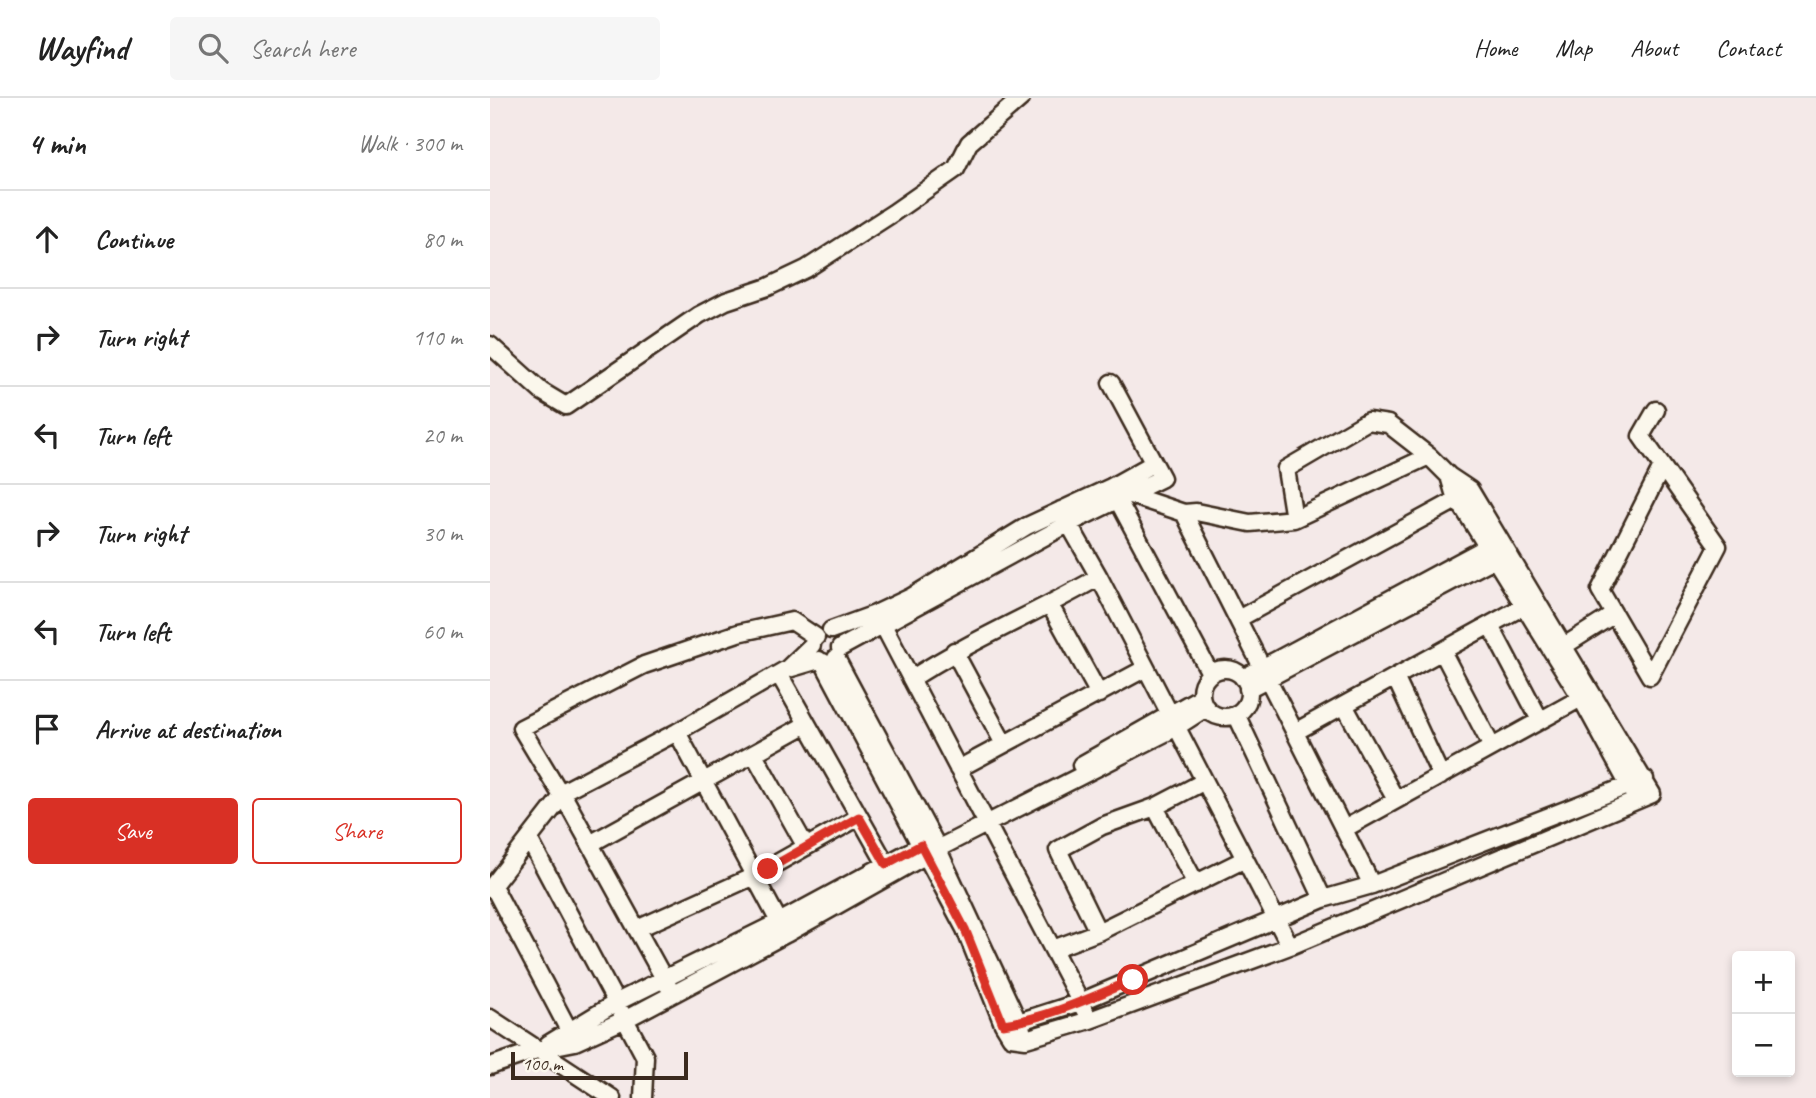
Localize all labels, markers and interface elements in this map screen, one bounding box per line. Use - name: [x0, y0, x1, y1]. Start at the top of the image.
- search box: [170, 17, 660, 80]
- text: Wayfind: [35, 27, 128, 69]
- icon: search: [194, 29, 232, 67]
- text: Search here: [250, 32, 356, 65]
- text: Home: [1474, 33, 1517, 63]
- text: Map: [1555, 33, 1592, 63]
- text: About: [1630, 33, 1678, 63]
- text: Contact: [1716, 33, 1781, 63]
- text: 4 min: [28, 125, 85, 163]
- text: Walk · 300 m: [358, 129, 462, 158]
- icon: ahead: [28, 220, 66, 258]
- text: Continue: [95, 223, 173, 256]
- text: 80 m: [423, 225, 462, 254]
- icon: right: [28, 318, 66, 356]
- text: Turn right: [95, 321, 186, 354]
- text: 110 m: [413, 323, 462, 352]
- icon: left: [28, 416, 66, 454]
- text: Turn left: [95, 419, 170, 452]
- text: 20 m: [423, 421, 462, 450]
- icon: right: [28, 514, 66, 552]
- text: Turn right: [95, 517, 186, 550]
- text: 30 m: [423, 519, 462, 548]
- icon: left: [28, 612, 66, 650]
- text: Turn left: [95, 615, 170, 648]
- text: 60 m: [423, 617, 462, 646]
- icon: arrive: [28, 710, 66, 748]
- text: Arrive at destination: [95, 713, 281, 746]
- button: Save: [28, 798, 238, 864]
- button: Share: [252, 798, 462, 864]
- route end: [752, 853, 783, 884]
- map controls: [1732, 951, 1795, 1077]
- button: +: [1732, 951, 1795, 1014]
- route start: [1117, 964, 1148, 995]
- button: −: [1732, 1014, 1795, 1077]
- scale bar: [511, 1049, 688, 1081]
- text: 100 m: [522, 1052, 563, 1076]

